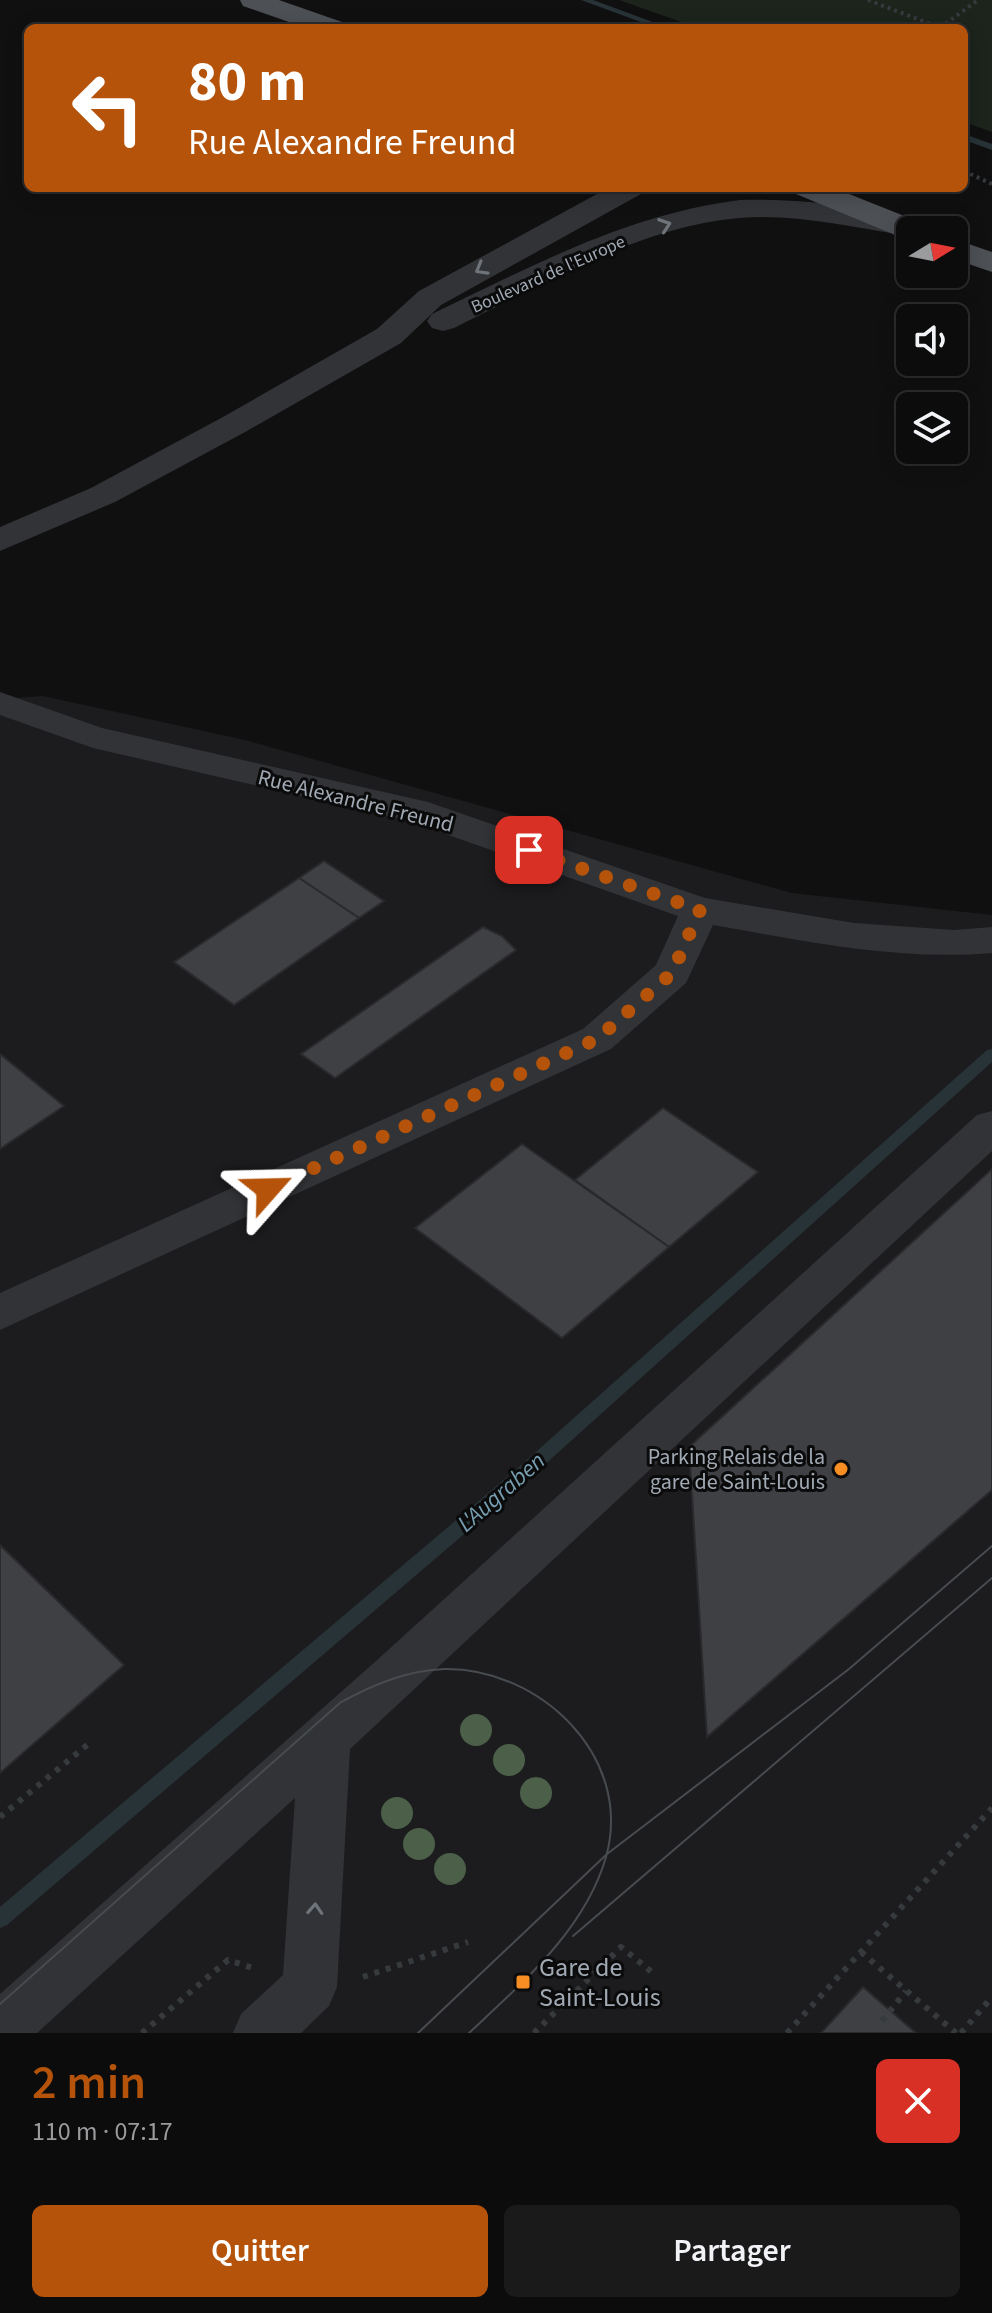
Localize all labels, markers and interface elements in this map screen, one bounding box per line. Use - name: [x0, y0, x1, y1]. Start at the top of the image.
- text: 80 m: [188, 43, 306, 122]
- icon: left: [56, 56, 160, 160]
- text: Rue Alexandre Freund: [188, 117, 516, 168]
- north arrow: [896, 216, 968, 288]
- map controls: [896, 216, 968, 464]
- one-way arrow: [658, 218, 672, 234]
- street label: Boulevard de l'Europe: [467, 229, 629, 320]
- one-way arrow: [475, 259, 490, 275]
- button: sound: [896, 304, 968, 376]
- button: layers: [896, 392, 968, 464]
- street label: Rue Alexandre Freund: [255, 761, 457, 841]
- pin: [495, 816, 563, 884]
- icon: arrive: [507, 828, 551, 872]
- position arrow: [226, 1147, 310, 1231]
- place label: Parking Relais de la gare de Saint-Louis: [648, 1441, 825, 1498]
- water label: L'Augraben: [449, 1444, 553, 1541]
- marker: Parking Relais de la gare de Saint-Louis: [832, 1460, 850, 1478]
- one-way arrow: [306, 1902, 323, 1915]
- place label: Gare de Saint-Louis: [539, 1949, 661, 2016]
- marker: Gare de Saint-Louis: [514, 1973, 532, 1991]
- text: 2 min: [32, 2049, 146, 2117]
- button: close: [876, 2059, 960, 2143]
- text: 110 m · 07:17: [32, 2113, 173, 2150]
- button: Quitter: [32, 2205, 488, 2297]
- button: Partager: [504, 2205, 960, 2297]

